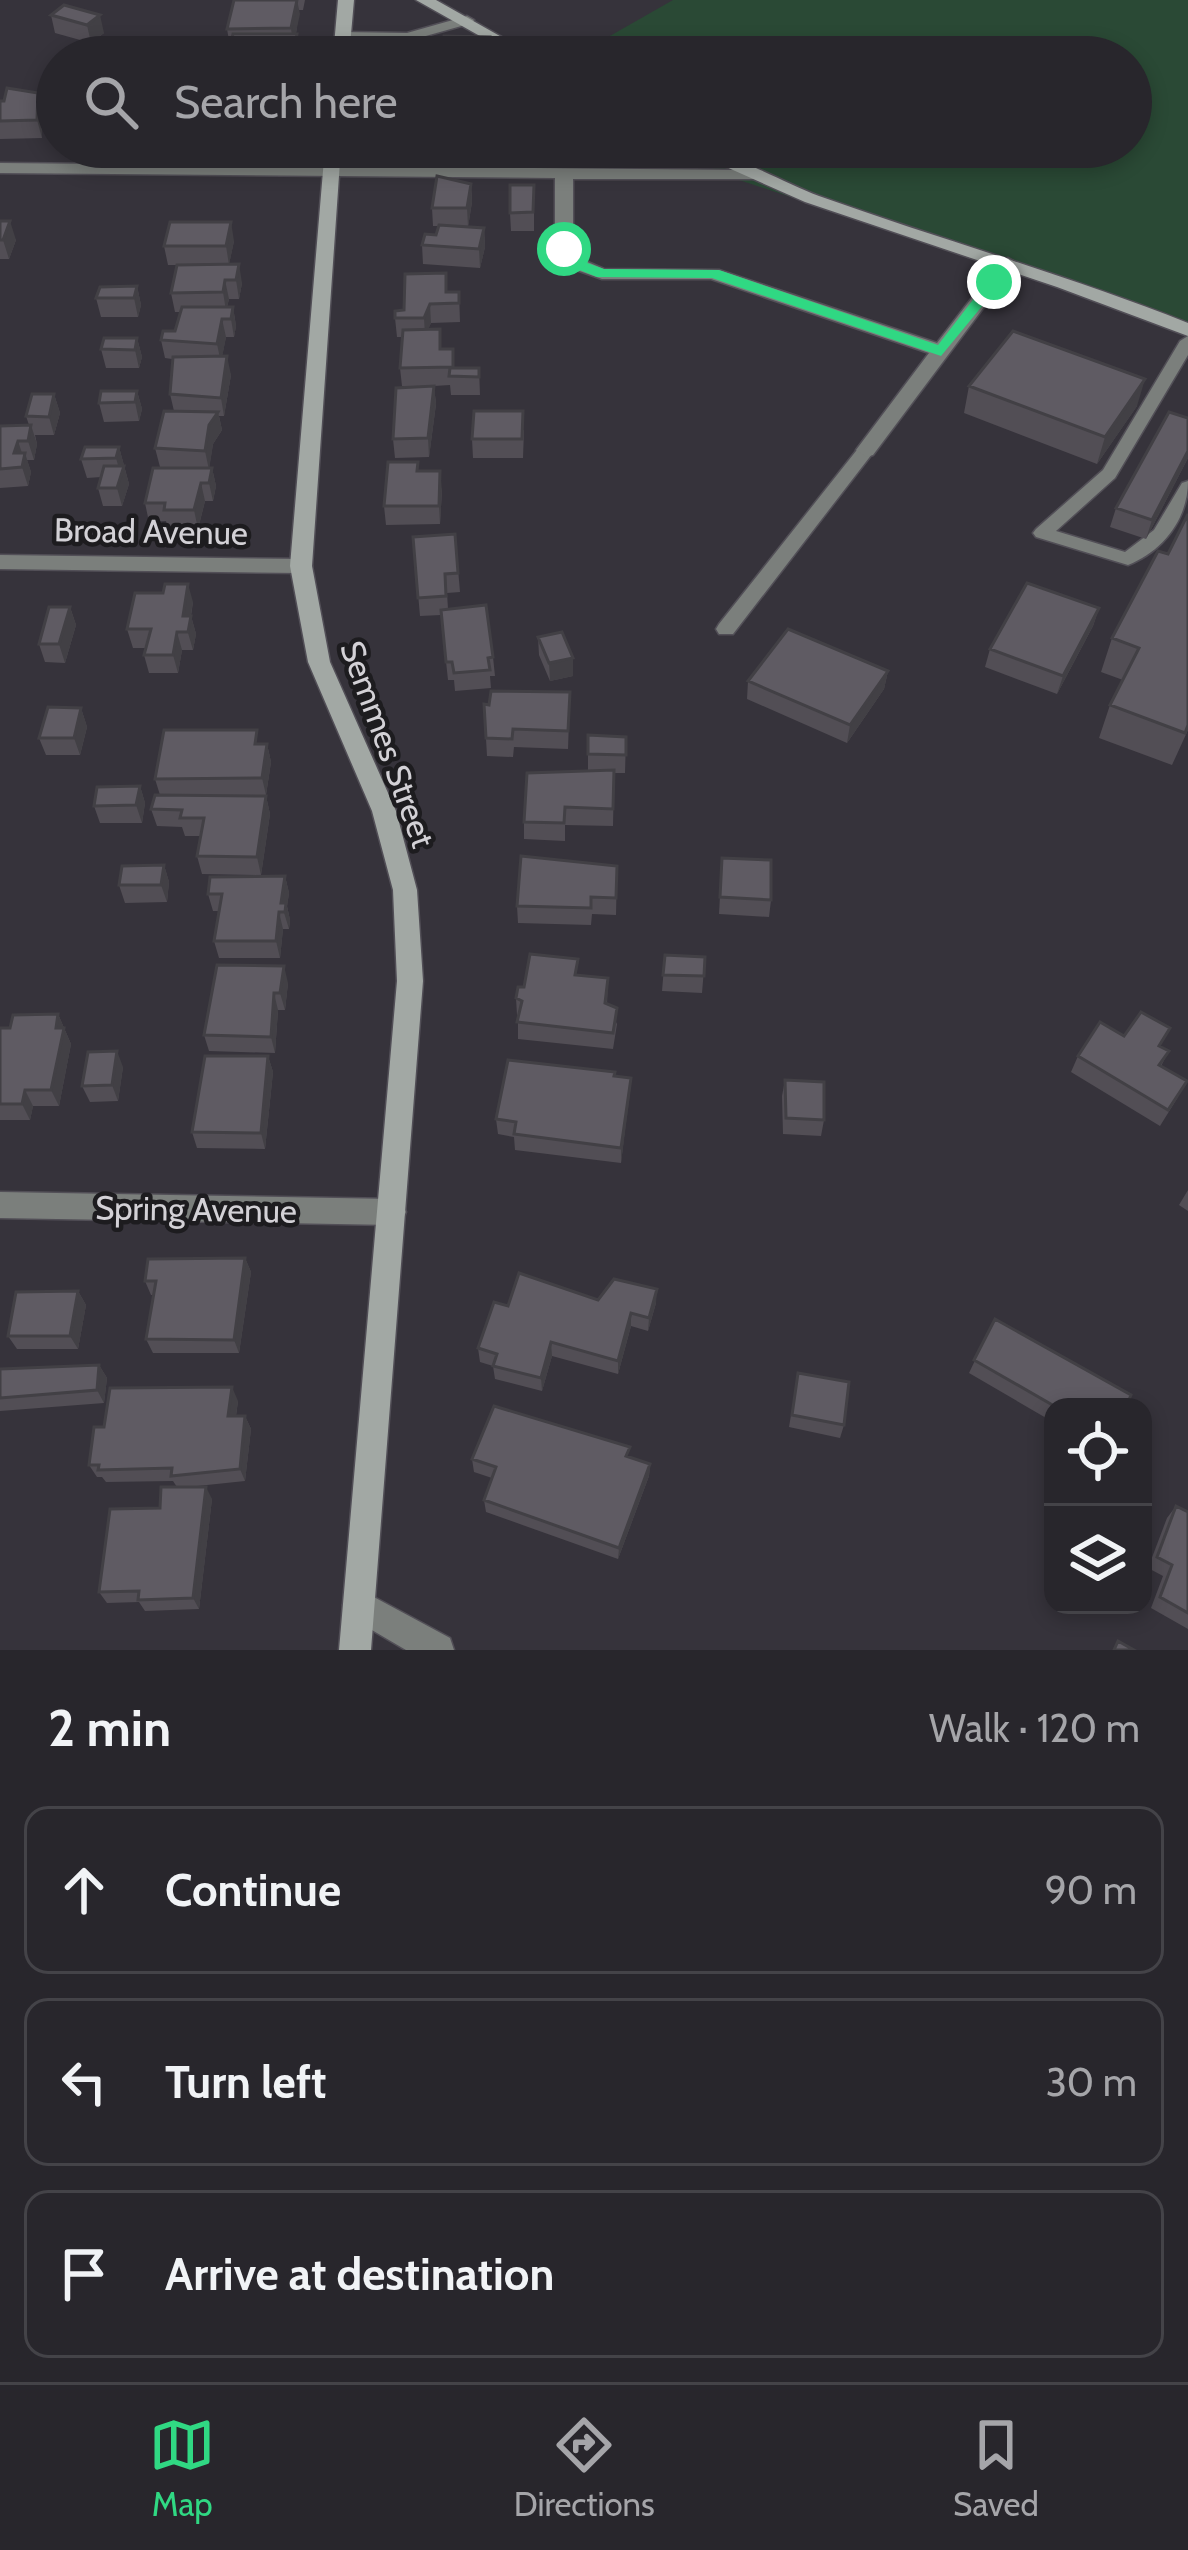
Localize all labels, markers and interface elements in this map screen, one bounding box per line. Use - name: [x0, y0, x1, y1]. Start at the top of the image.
- search box: [36, 36, 1152, 168]
- icon: search: [78, 69, 144, 135]
- text: Search here: [174, 75, 398, 129]
- route start: [537, 222, 591, 276]
- route end: [967, 255, 1021, 309]
- street label: Broad Avenue: [54, 509, 248, 553]
- street label: Semmes Street: [332, 635, 444, 853]
- street label: Spring Avenue: [95, 1187, 297, 1231]
- map controls: [1044, 1398, 1152, 1614]
- button: locate: [1044, 1398, 1152, 1506]
- button: layers: [1044, 1506, 1152, 1614]
- text: 2 min: [48, 1697, 171, 1759]
- text: Walk · 120 m: [929, 1704, 1140, 1752]
- icon: ahead: [51, 1857, 117, 1923]
- text: Continue: [165, 1863, 341, 1917]
- text: 90 m: [1045, 1866, 1137, 1914]
- icon: left: [51, 2049, 117, 2115]
- text: Turn left: [165, 2055, 327, 2109]
- text: 30 m: [1046, 2058, 1137, 2106]
- icon: arrive: [51, 2241, 117, 2307]
- text: Arrive at destination: [165, 2247, 554, 2301]
- tab: Map: [149, 2412, 215, 2524]
- tab: Directions: [514, 2412, 655, 2524]
- tab: Saved: [953, 2412, 1039, 2524]

